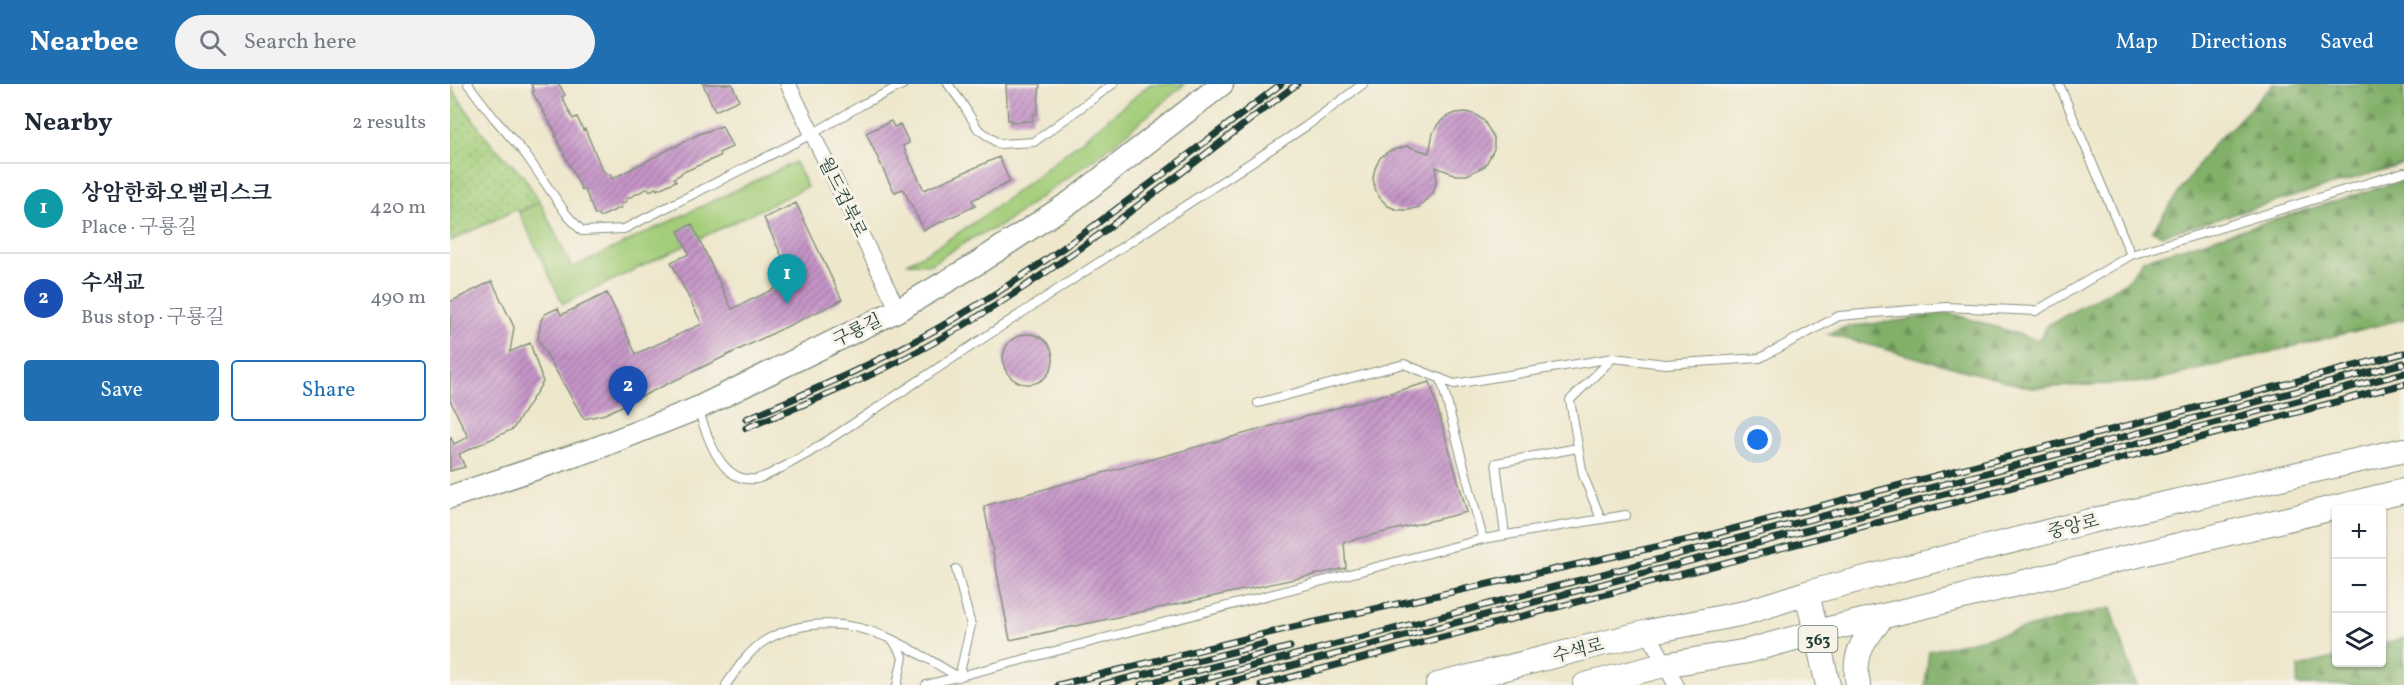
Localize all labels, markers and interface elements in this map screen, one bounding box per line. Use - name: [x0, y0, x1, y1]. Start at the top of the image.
- search box: [175, 15, 595, 69]
- text: Nearbee: [30, 23, 139, 62]
- icon: search: [196, 26, 229, 59]
- text: Search here: [244, 27, 356, 58]
- text: Map: [2116, 28, 2158, 57]
- text: Directions: [2191, 28, 2287, 57]
- text: Saved: [2320, 28, 2374, 57]
- text: Nearby: [24, 105, 113, 141]
- text: 2 results: [352, 109, 426, 137]
- street label: 월드컵북로: [811, 153, 872, 242]
- text: 상암한화오벨리스크: [81, 179, 272, 210]
- text: 1: [39, 194, 48, 222]
- text: 420 m: [370, 194, 426, 222]
- text: Place · 구룡길: [81, 214, 197, 242]
- pin: 1: [768, 254, 806, 304]
- text: 수색교: [81, 269, 145, 300]
- text: 2: [38, 284, 49, 312]
- text: 490 m: [370, 284, 426, 312]
- text: Bus stop · 구룡길: [81, 304, 225, 332]
- street label: 구룡길: [829, 309, 887, 354]
- button: Save: [24, 360, 219, 421]
- button: Share: [231, 360, 426, 421]
- pin: 2: [608, 366, 648, 416]
- your location: [1743, 425, 1772, 454]
- map controls: [2332, 505, 2386, 667]
- button: +: [2332, 505, 2386, 559]
- street label: 중앙로: [2045, 509, 2102, 546]
- button: −: [2332, 559, 2386, 613]
- button: layers: [2332, 613, 2386, 667]
- road number: 363: [1798, 626, 1838, 652]
- street label: 수색로: [1550, 633, 1607, 670]

